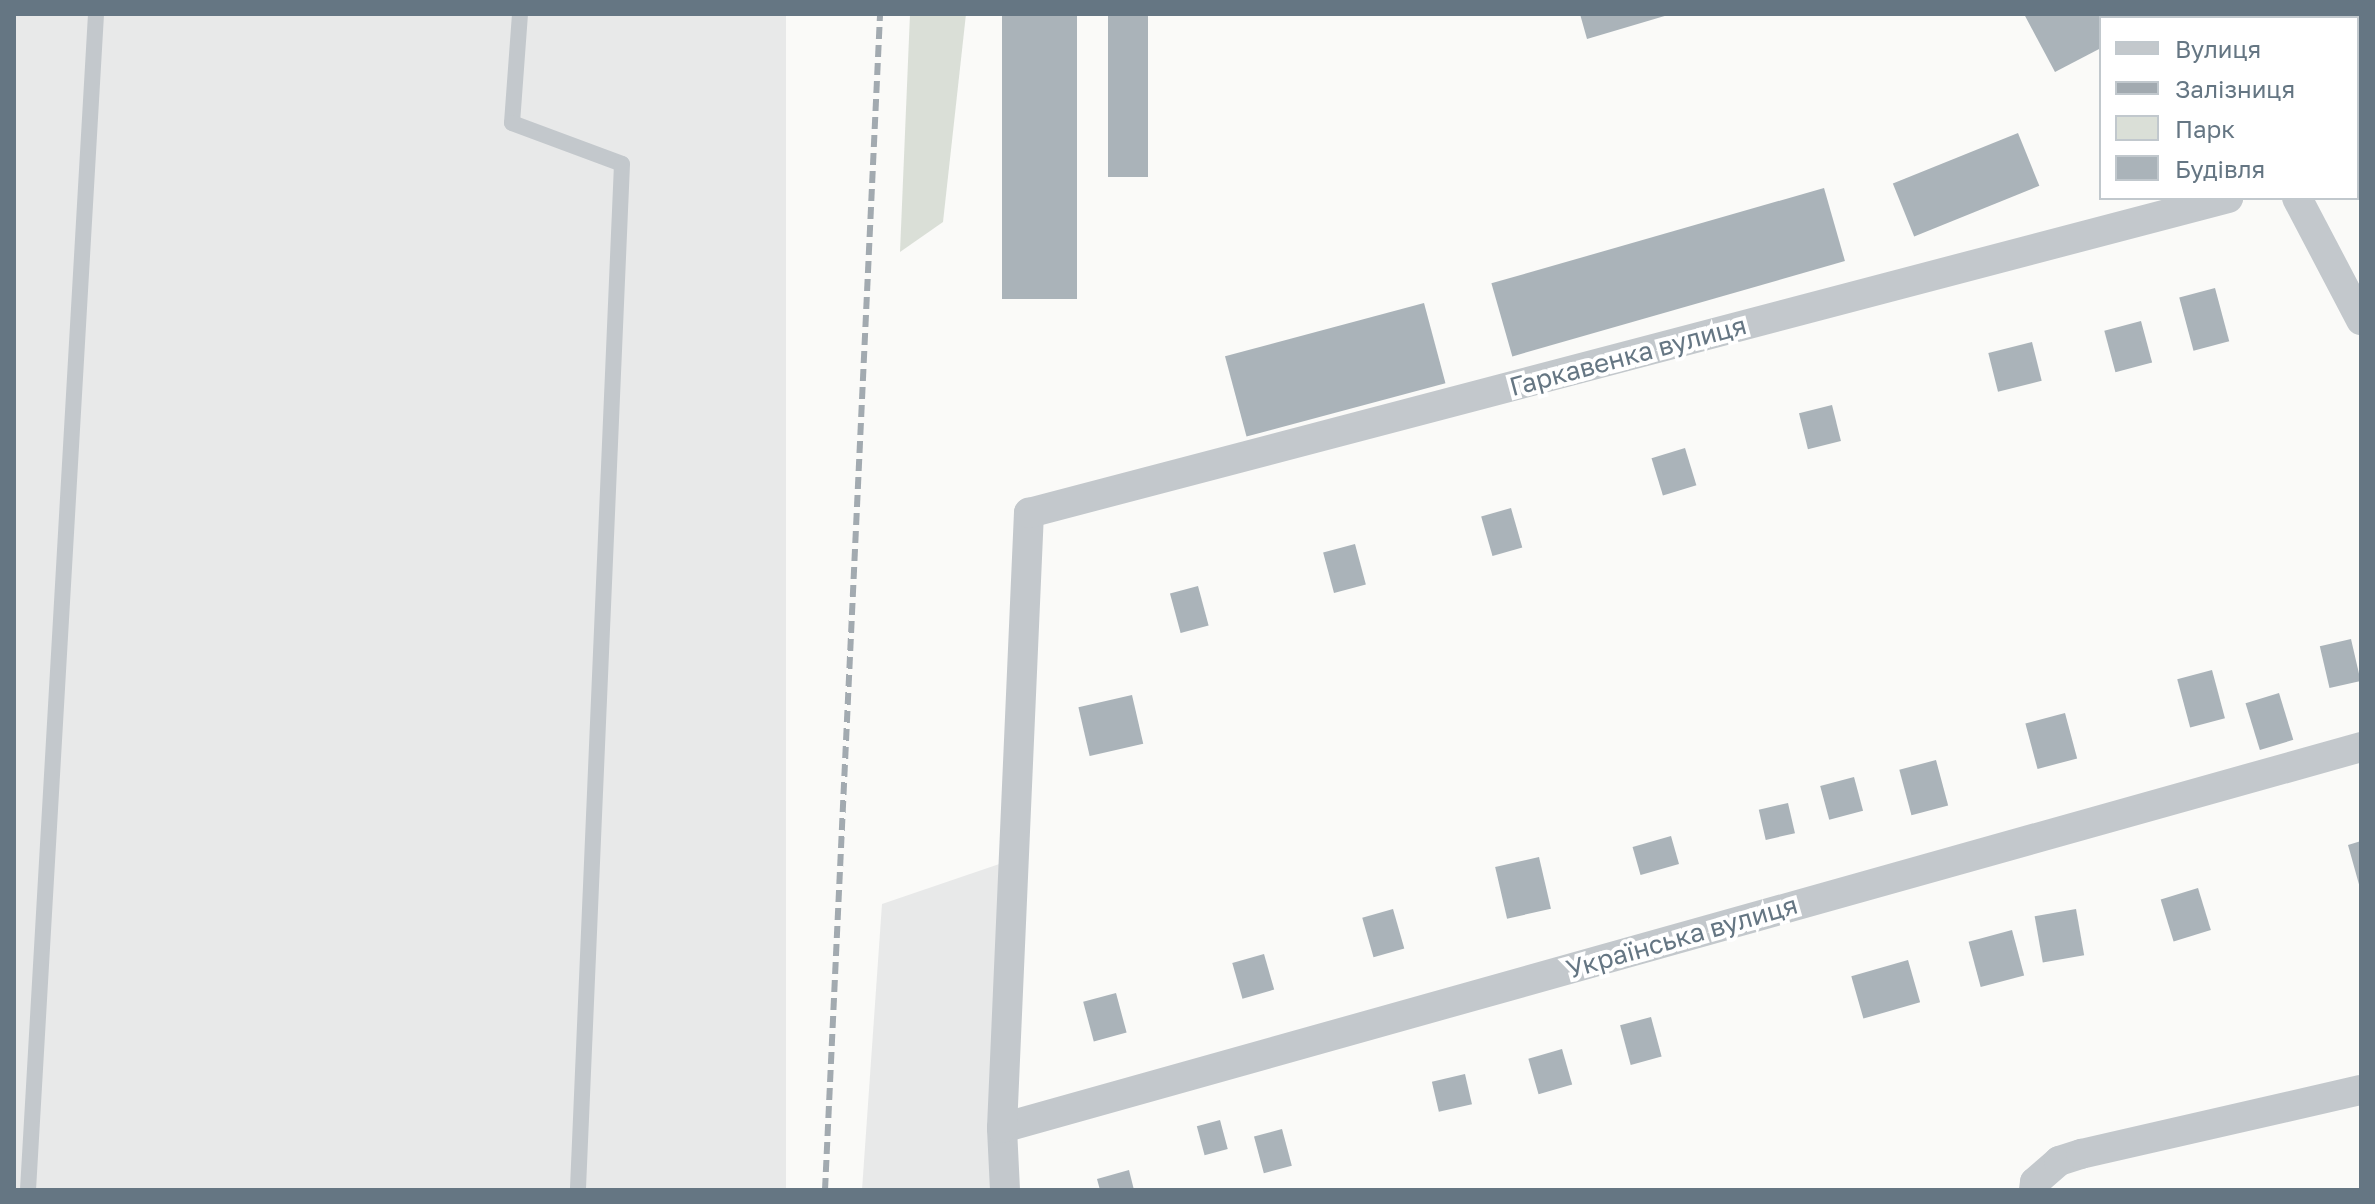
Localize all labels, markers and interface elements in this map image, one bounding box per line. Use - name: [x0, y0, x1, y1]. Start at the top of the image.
- legend: [2099, 16, 2359, 200]
- text: Вулиця: [2175, 34, 2261, 63]
- text: Залізниця: [2175, 74, 2295, 103]
- text: Парк: [2175, 114, 2235, 143]
- text: Будівля: [2175, 154, 2265, 183]
- street label: Гаркавенка вулиця: [1506, 309, 1750, 403]
- street label: Українська вулиця: [1563, 889, 1801, 985]

